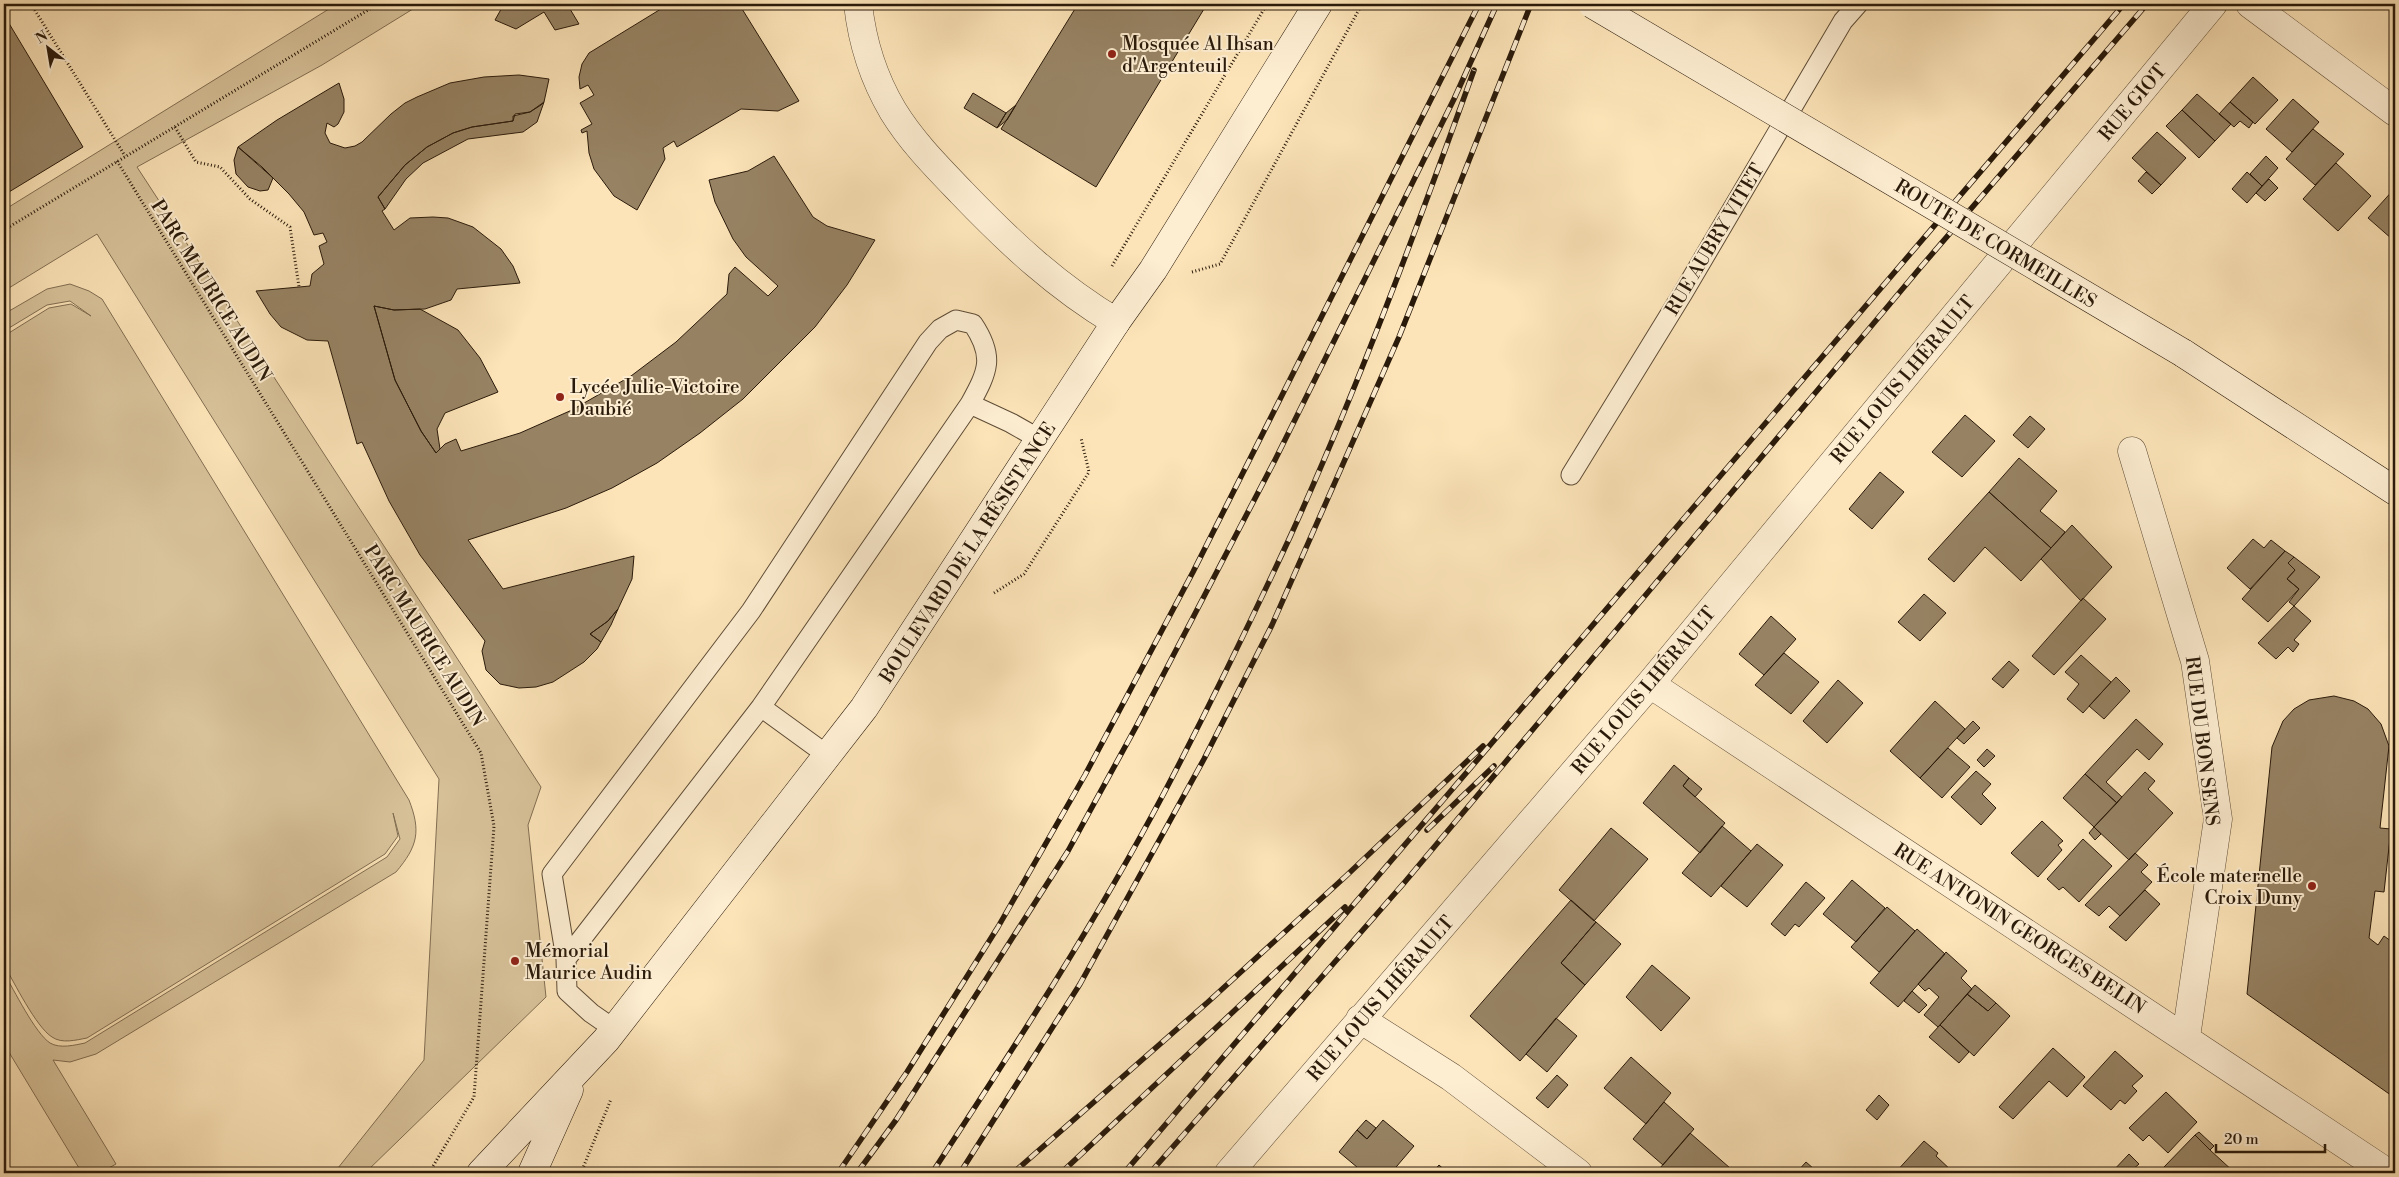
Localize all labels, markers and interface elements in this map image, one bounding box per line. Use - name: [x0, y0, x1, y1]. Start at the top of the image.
- north arrow: [22, 22, 72, 72]
- text: N: [32, 27, 51, 48]
- place label: Mosquée Al Ihsan d'Argenteuil: [1122, 32, 1274, 78]
- marker: Mosquée Al Ihsan d'Argenteuil: [1106, 48, 1118, 60]
- street label: RUE GIOT: [2094, 59, 2172, 146]
- street label: RUE AUBRY VITET: [1660, 159, 1770, 320]
- street label: ROUTE DE CORMEILLES: [1890, 174, 2101, 314]
- street label: PARC MAURICE AUDIN: [145, 195, 277, 386]
- street label: RUE LOUIS LHÉRAULT: [1825, 290, 1980, 469]
- place label: Lycée Julie-Victoire Daubié: [570, 375, 740, 421]
- marker: Lycée Julie-Victoire Daubié: [554, 391, 566, 403]
- street label: BOULEVARD DE LA RÉSISTANCE: [873, 417, 1061, 688]
- street label: PARC MAURICE AUDIN: [358, 540, 490, 731]
- street label: RUE LOUIS LHÉRAULT: [1566, 601, 1721, 780]
- street label: RUE DU BON SENS: [2180, 655, 2224, 827]
- street label: RUE ANTONIN GEORGES BELIN: [1889, 838, 2150, 1019]
- place label: École maternelle Croix Duny: [2157, 863, 2303, 910]
- marker: École maternelle Croix Duny: [2306, 880, 2318, 892]
- street label: RUE LOUIS LHÉRAULT: [1301, 910, 1459, 1087]
- place label: Mémorial Maurice Audin: [525, 939, 652, 985]
- marker: Mémorial Maurice Audin: [509, 955, 521, 967]
- scale bar: [2216, 1122, 2325, 1154]
- text: 20 m: [2224, 1130, 2259, 1149]

